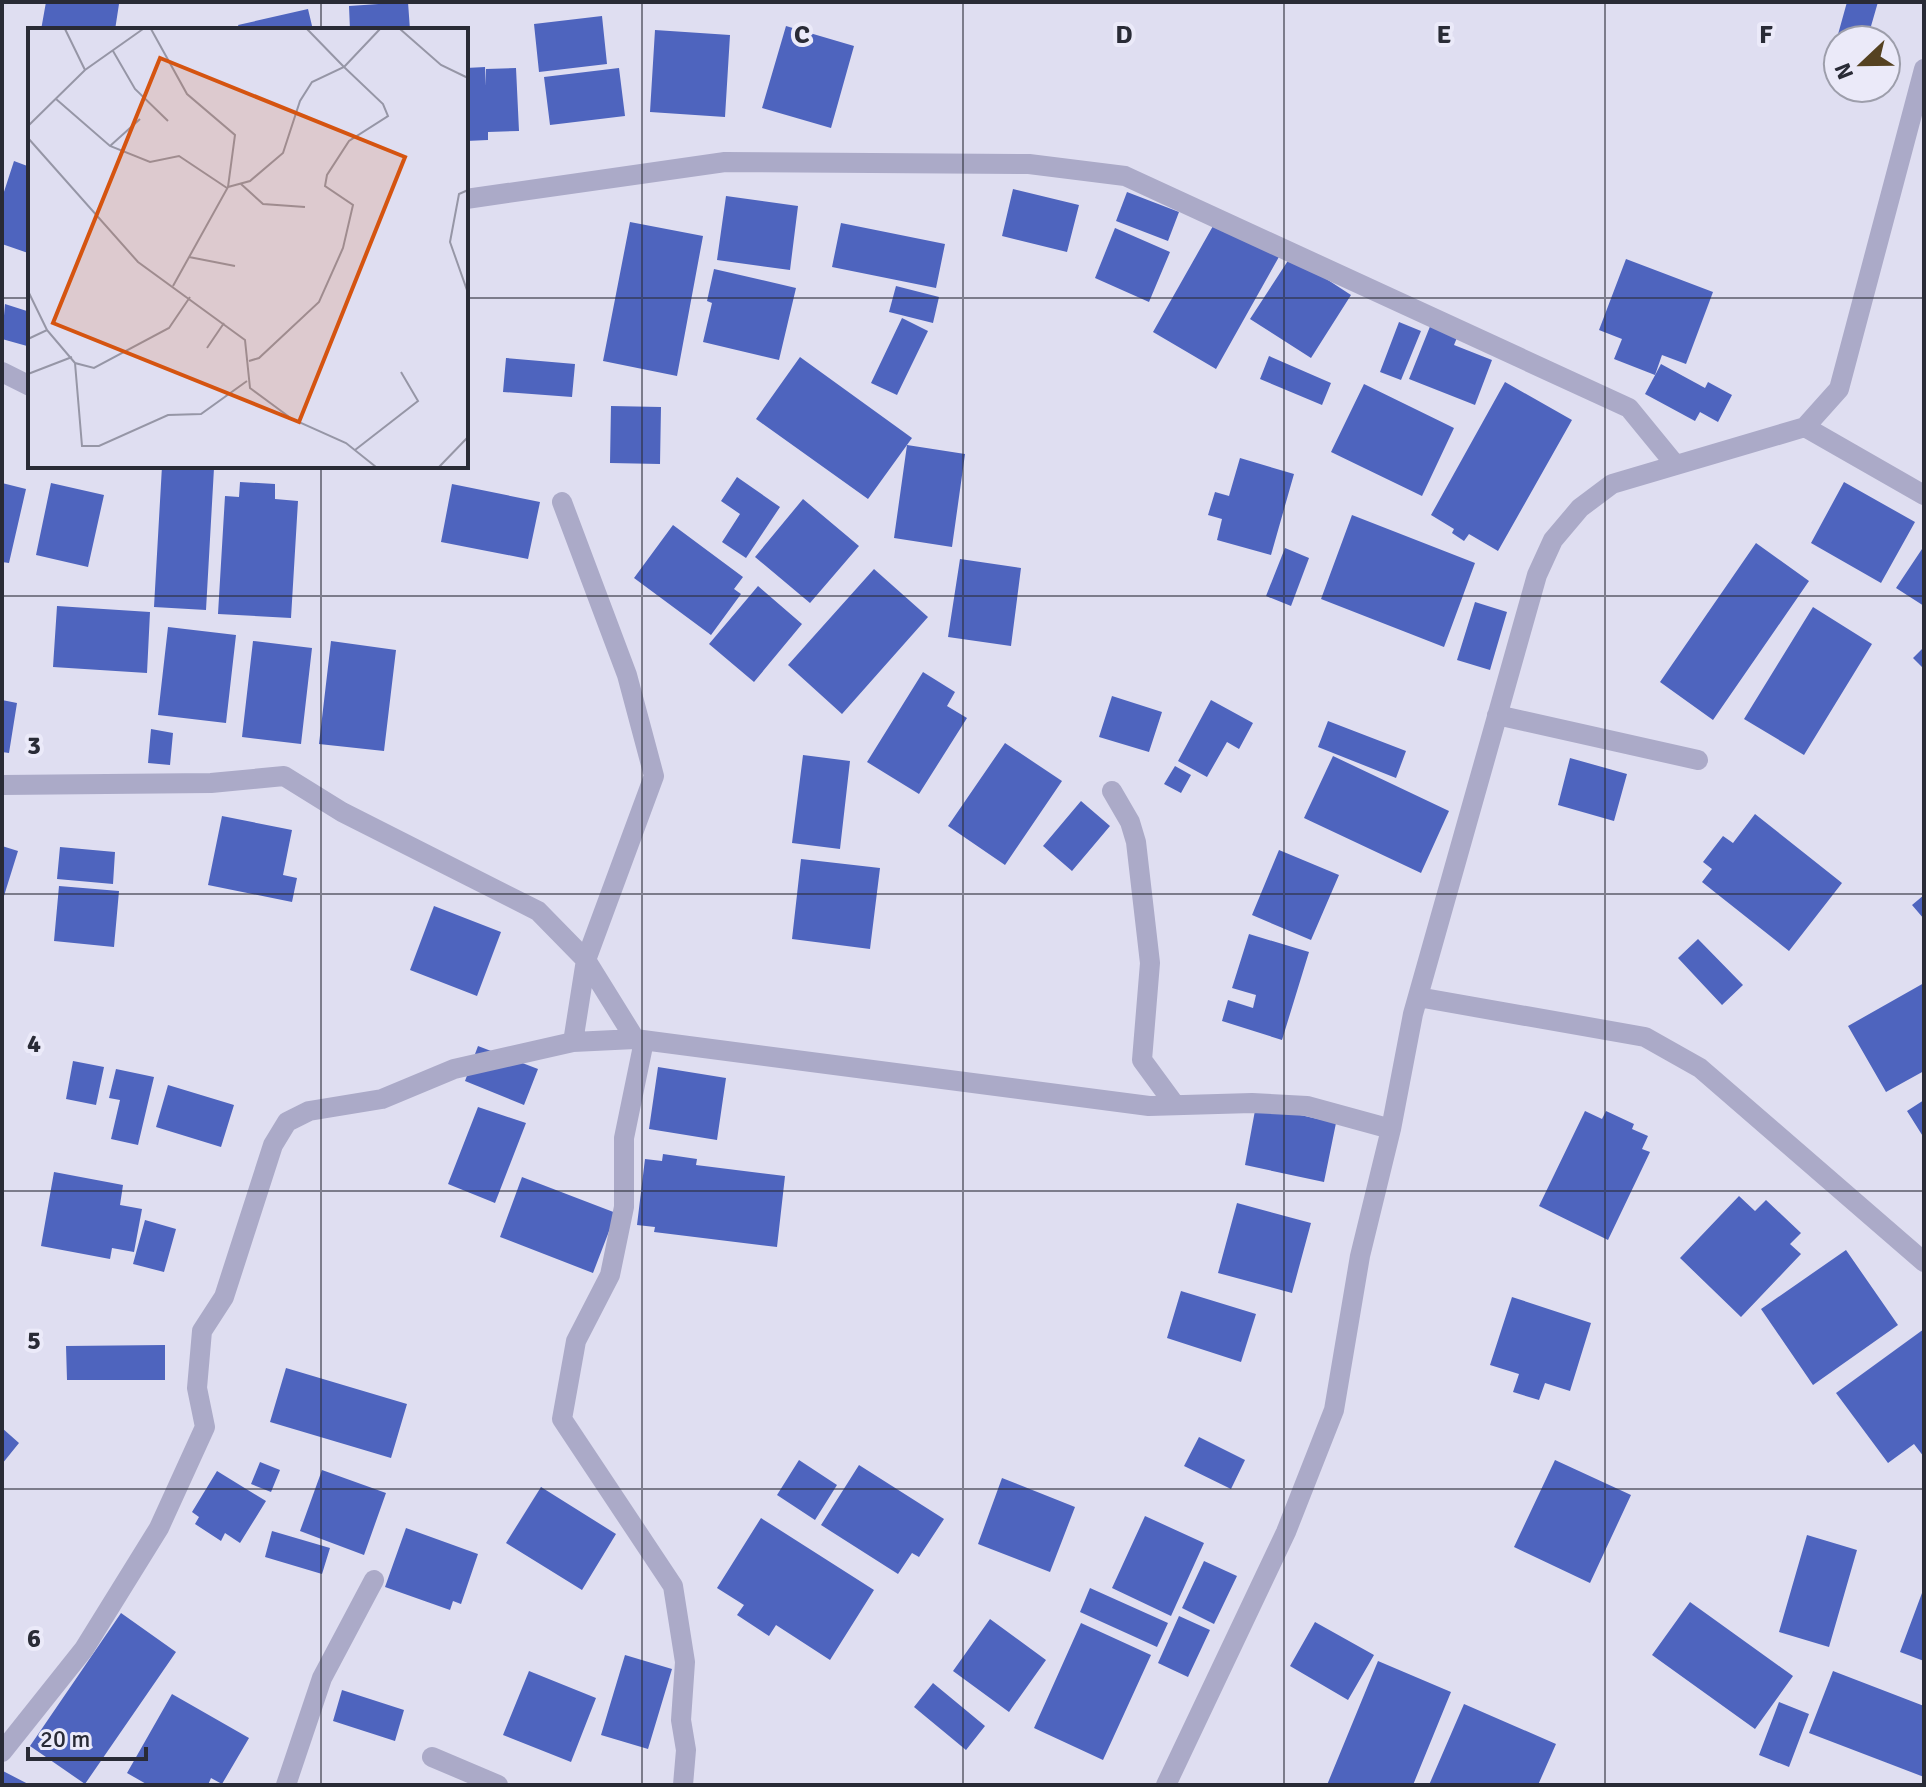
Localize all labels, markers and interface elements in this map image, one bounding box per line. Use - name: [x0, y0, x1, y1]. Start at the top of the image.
- text: C: [794, 19, 810, 51]
- text: D: [1115, 19, 1133, 51]
- text: E: [1437, 19, 1451, 51]
- text: F: [1759, 19, 1773, 51]
- north arrow: [1822, 24, 1902, 104]
- inset map: [28, 28, 468, 468]
- text: N: [1829, 59, 1859, 83]
- text: 3: [27, 730, 41, 762]
- text: 4: [27, 1028, 41, 1060]
- text: 5: [27, 1325, 41, 1357]
- text: 6: [27, 1623, 41, 1655]
- scale bar: [28, 1711, 146, 1761]
- text: 20 m: [40, 1724, 90, 1754]

